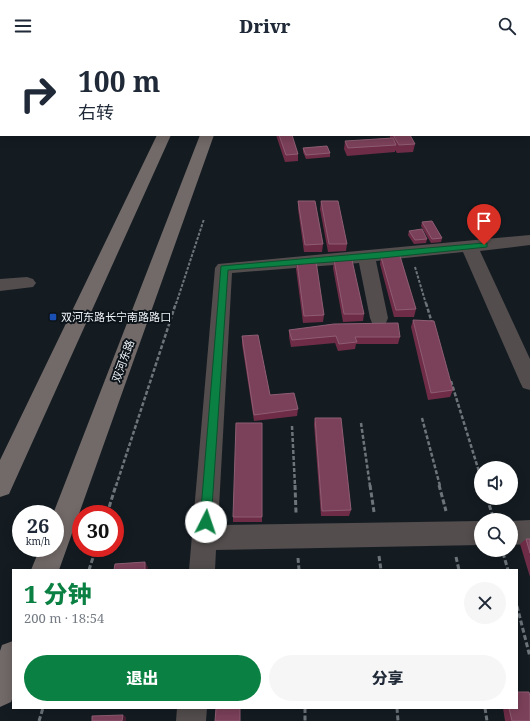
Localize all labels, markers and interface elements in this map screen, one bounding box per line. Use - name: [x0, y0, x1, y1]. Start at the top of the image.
- text: Drivr: [239, 14, 291, 38]
- icon: menu: [12, 15, 34, 37]
- icon: search: [496, 15, 518, 37]
- text: 100 m: [78, 62, 160, 100]
- icon: right: [12, 68, 64, 120]
- text: 右转: [78, 100, 114, 124]
- pin: [467, 204, 501, 245]
- icon: arrive: [473, 210, 495, 232]
- place label: 双河东路长宁南路路口: [61, 309, 171, 324]
- marker: 双河东路长宁南路路口: [48, 312, 58, 322]
- street label: 双河东路: [108, 338, 137, 384]
- map controls: [474, 461, 518, 557]
- button: sound: [474, 461, 518, 505]
- position arrow: [185, 501, 227, 543]
- speed limit sign: 30: [72, 505, 124, 557]
- text: 26: [27, 512, 49, 539]
- button: search: [474, 513, 518, 557]
- text: km/h: [26, 534, 50, 548]
- text: 1 分钟: [24, 577, 92, 610]
- button: close: [464, 582, 506, 624]
- text: 200 m · 18:54: [24, 609, 104, 627]
- button: 退出: [24, 655, 261, 701]
- button: 分享: [269, 655, 506, 701]

